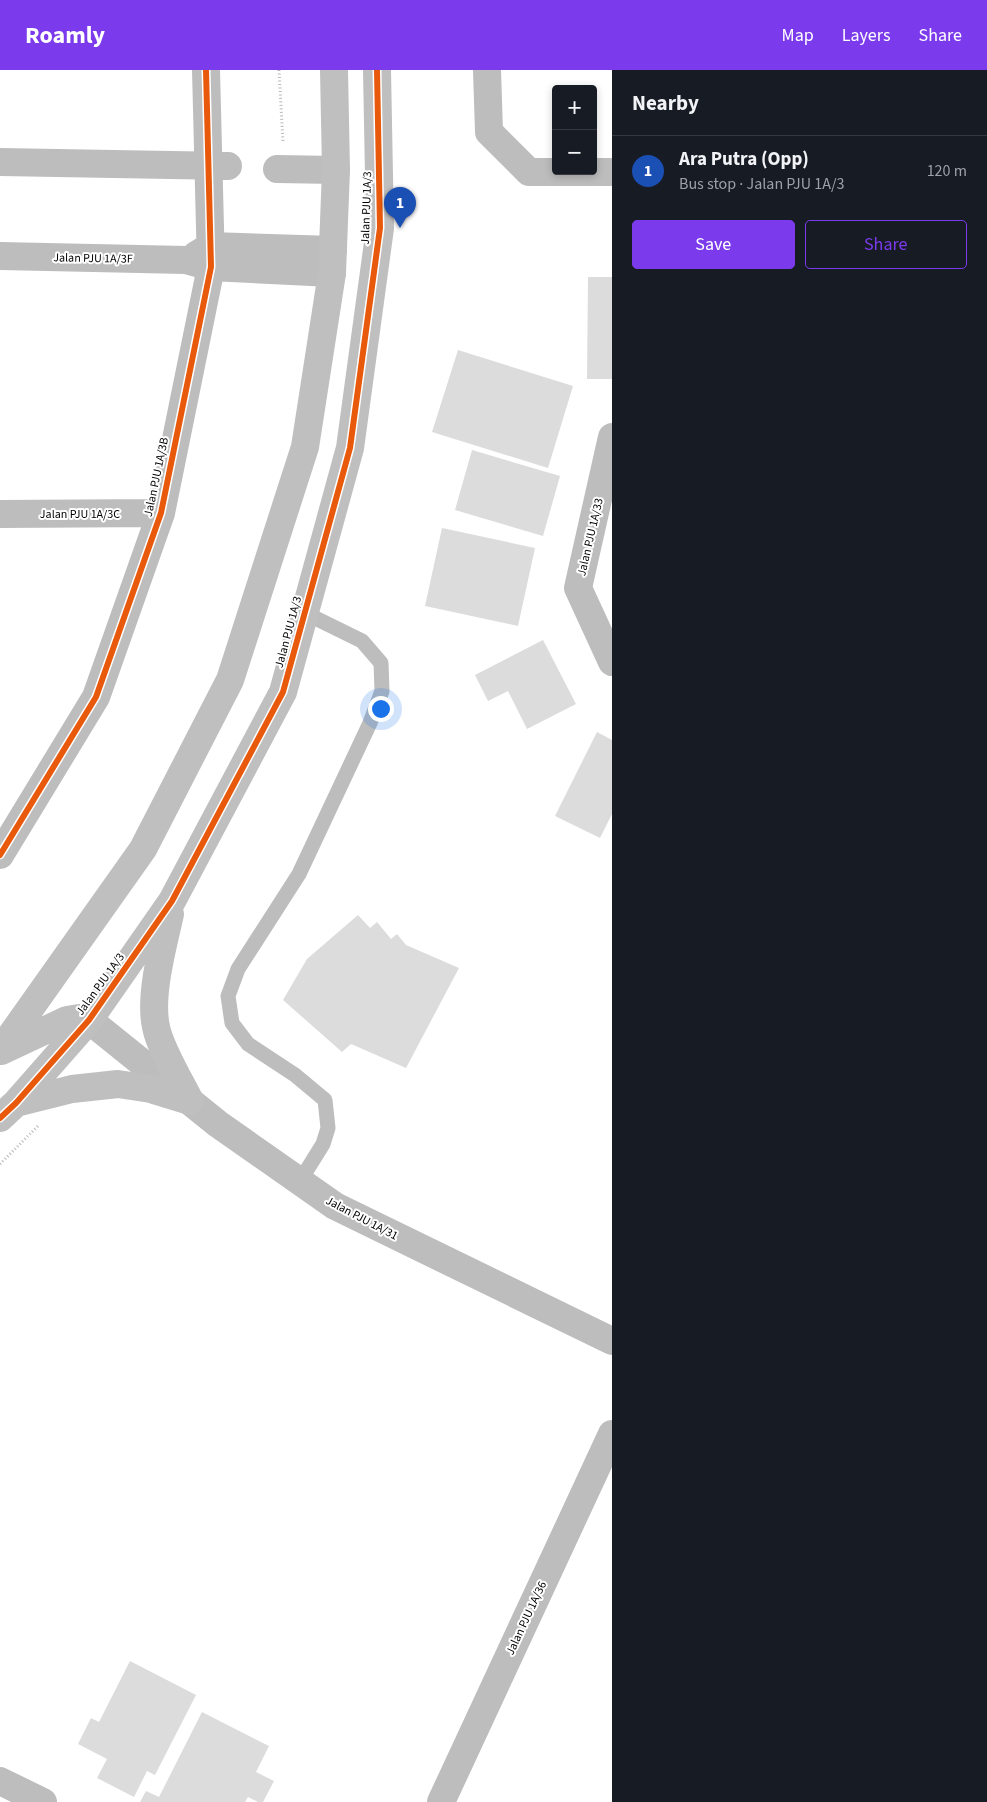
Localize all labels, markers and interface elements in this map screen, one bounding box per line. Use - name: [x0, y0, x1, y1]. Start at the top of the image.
- text: Roamly: [25, 18, 105, 53]
- text: Map: [782, 23, 814, 48]
- text: Layers: [842, 23, 891, 48]
- text: Share: [919, 23, 962, 48]
- map controls: [552, 85, 597, 175]
- button: +: [552, 85, 597, 130]
- text: Nearby: [632, 88, 699, 118]
- button: −: [552, 130, 597, 175]
- text: Ara Putra (Opp): [679, 146, 809, 173]
- text: 1: [644, 160, 652, 182]
- text: 120 m: [927, 160, 967, 182]
- street label: Jalan PJU 1A/3: [357, 171, 376, 245]
- text: Bus stop · Jalan PJU 1A/3: [679, 173, 844, 195]
- pin: 1: [384, 187, 416, 228]
- button: Save: [632, 220, 795, 269]
- button: Share: [805, 220, 967, 269]
- street label: Jalan PJU 1A/3F: [53, 249, 133, 268]
- street label: Jalan PJU 1A/3B: [140, 436, 173, 518]
- street label: Jalan PJU 1A/33: [573, 496, 608, 578]
- street label: Jalan PJU 1A/3C: [40, 506, 120, 523]
- street label: Jalan PJU 1A/3: [271, 594, 306, 670]
- your location: [368, 696, 394, 722]
- street label: Jalan PJU 1A/3: [72, 950, 129, 1019]
- street label: Jalan PJU 1A/31: [323, 1192, 401, 1245]
- street label: Jalan PJU 1A/36: [502, 1579, 551, 1658]

